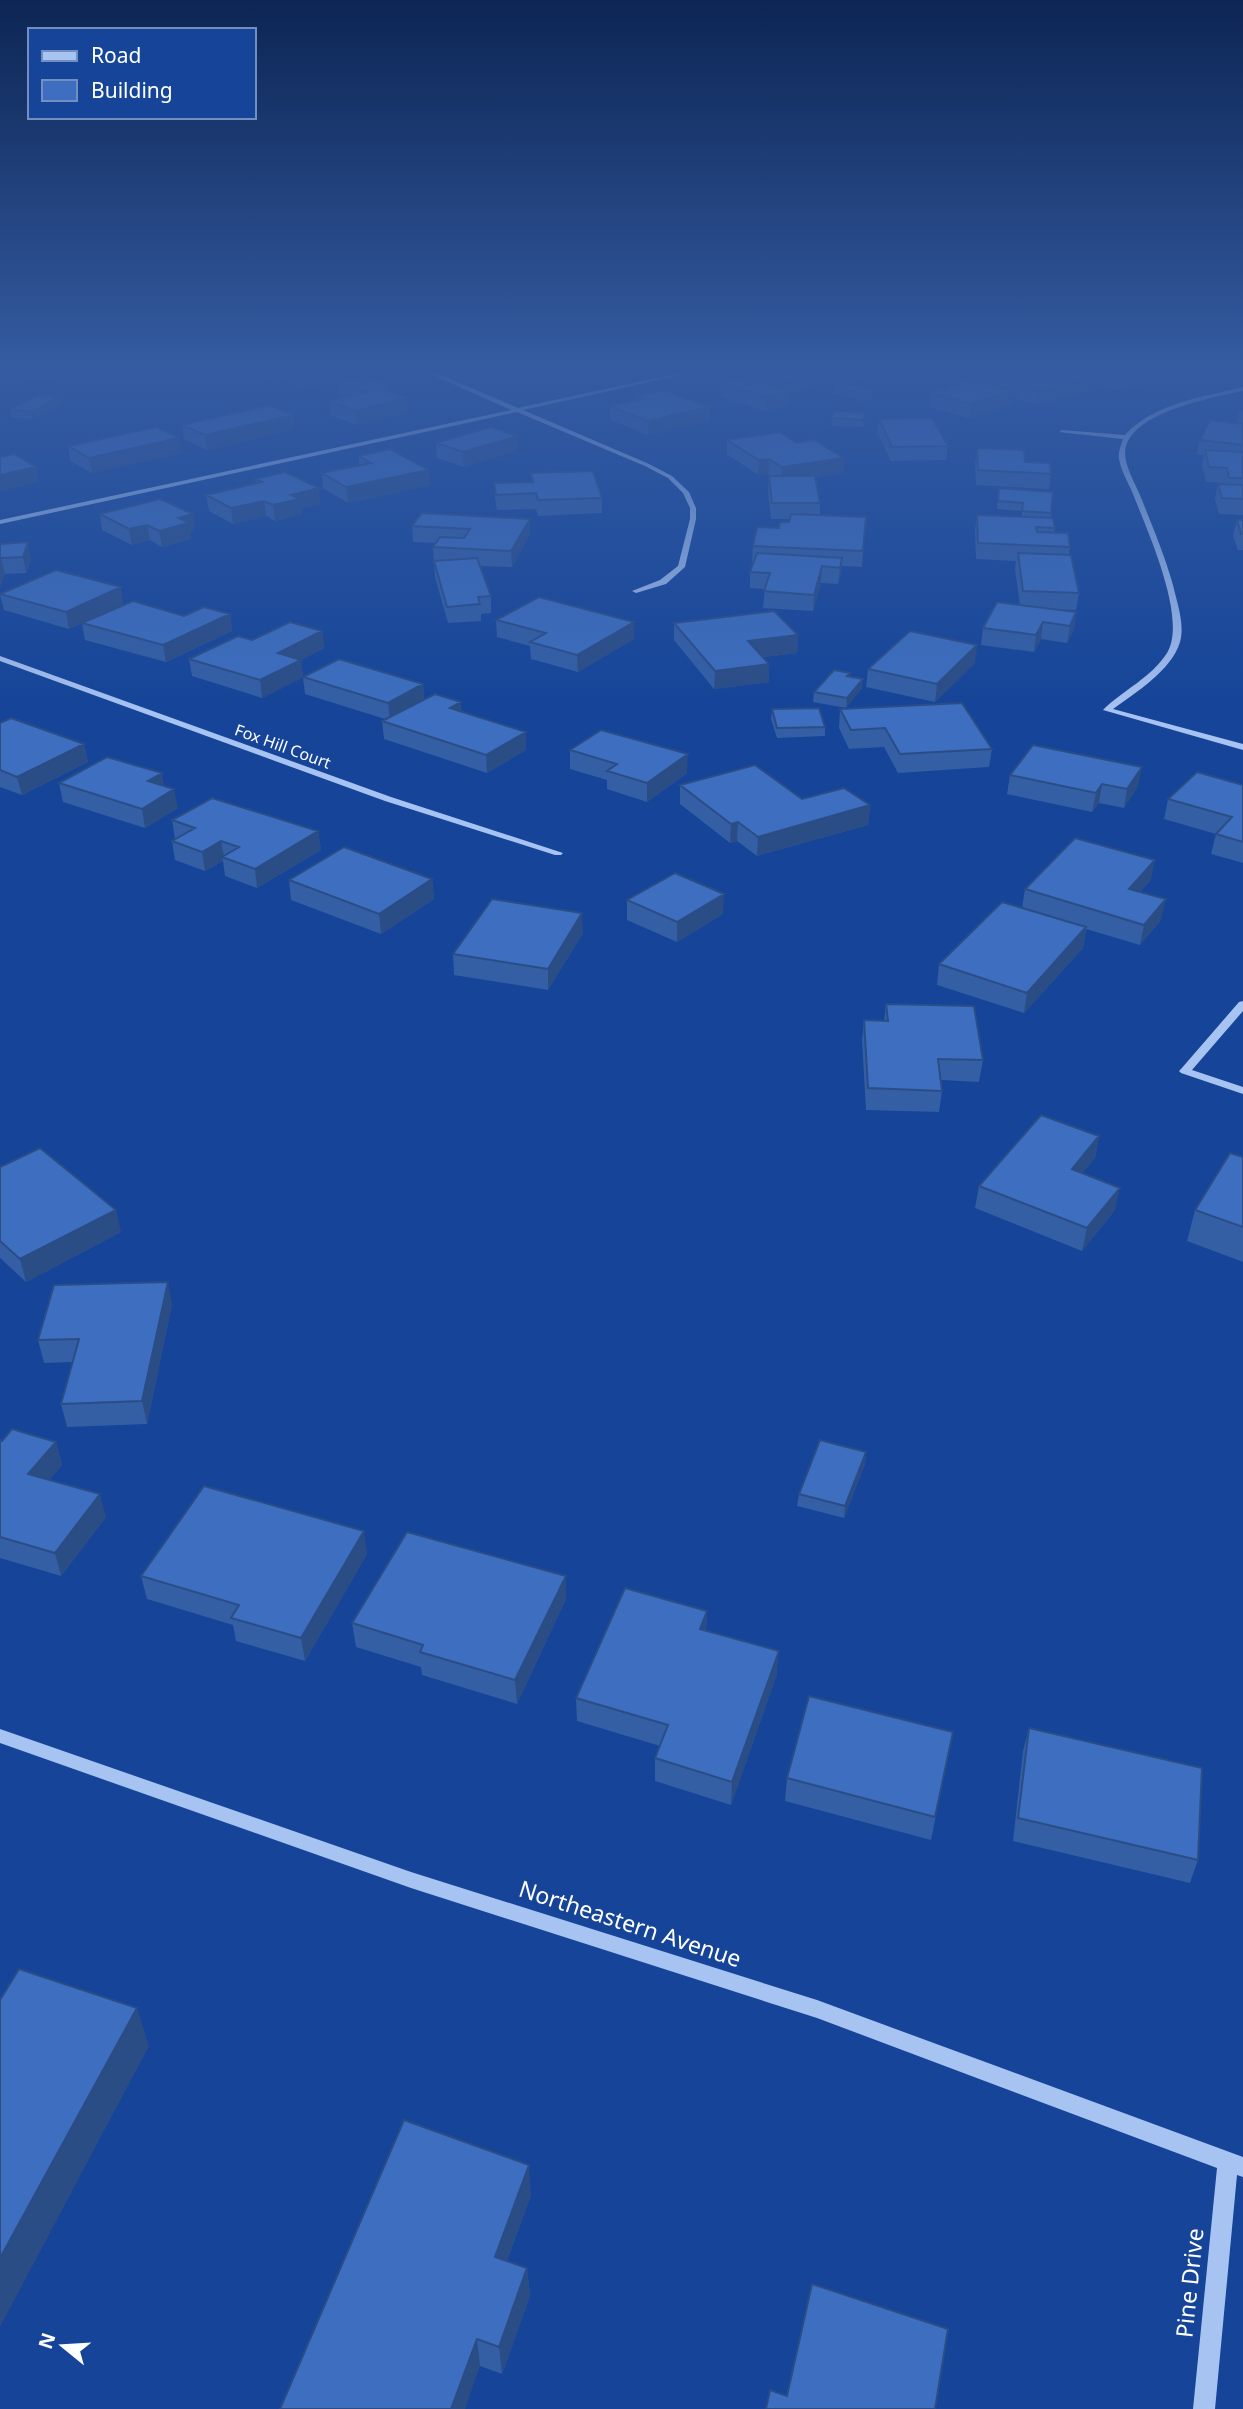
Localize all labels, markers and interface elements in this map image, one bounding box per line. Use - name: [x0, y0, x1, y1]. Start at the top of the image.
- legend: [28, 28, 256, 119]
- text: Road: [91, 41, 141, 69]
- text: Building: [91, 76, 173, 104]
- street label: Fox Hill Court: [232, 718, 334, 774]
- street label: Northeastern Avenue: [515, 1872, 746, 1974]
- street label: Pine Drive: [1167, 2227, 1211, 2339]
- north arrow: [28, 2311, 98, 2381]
- text: N: [32, 2329, 62, 2352]

